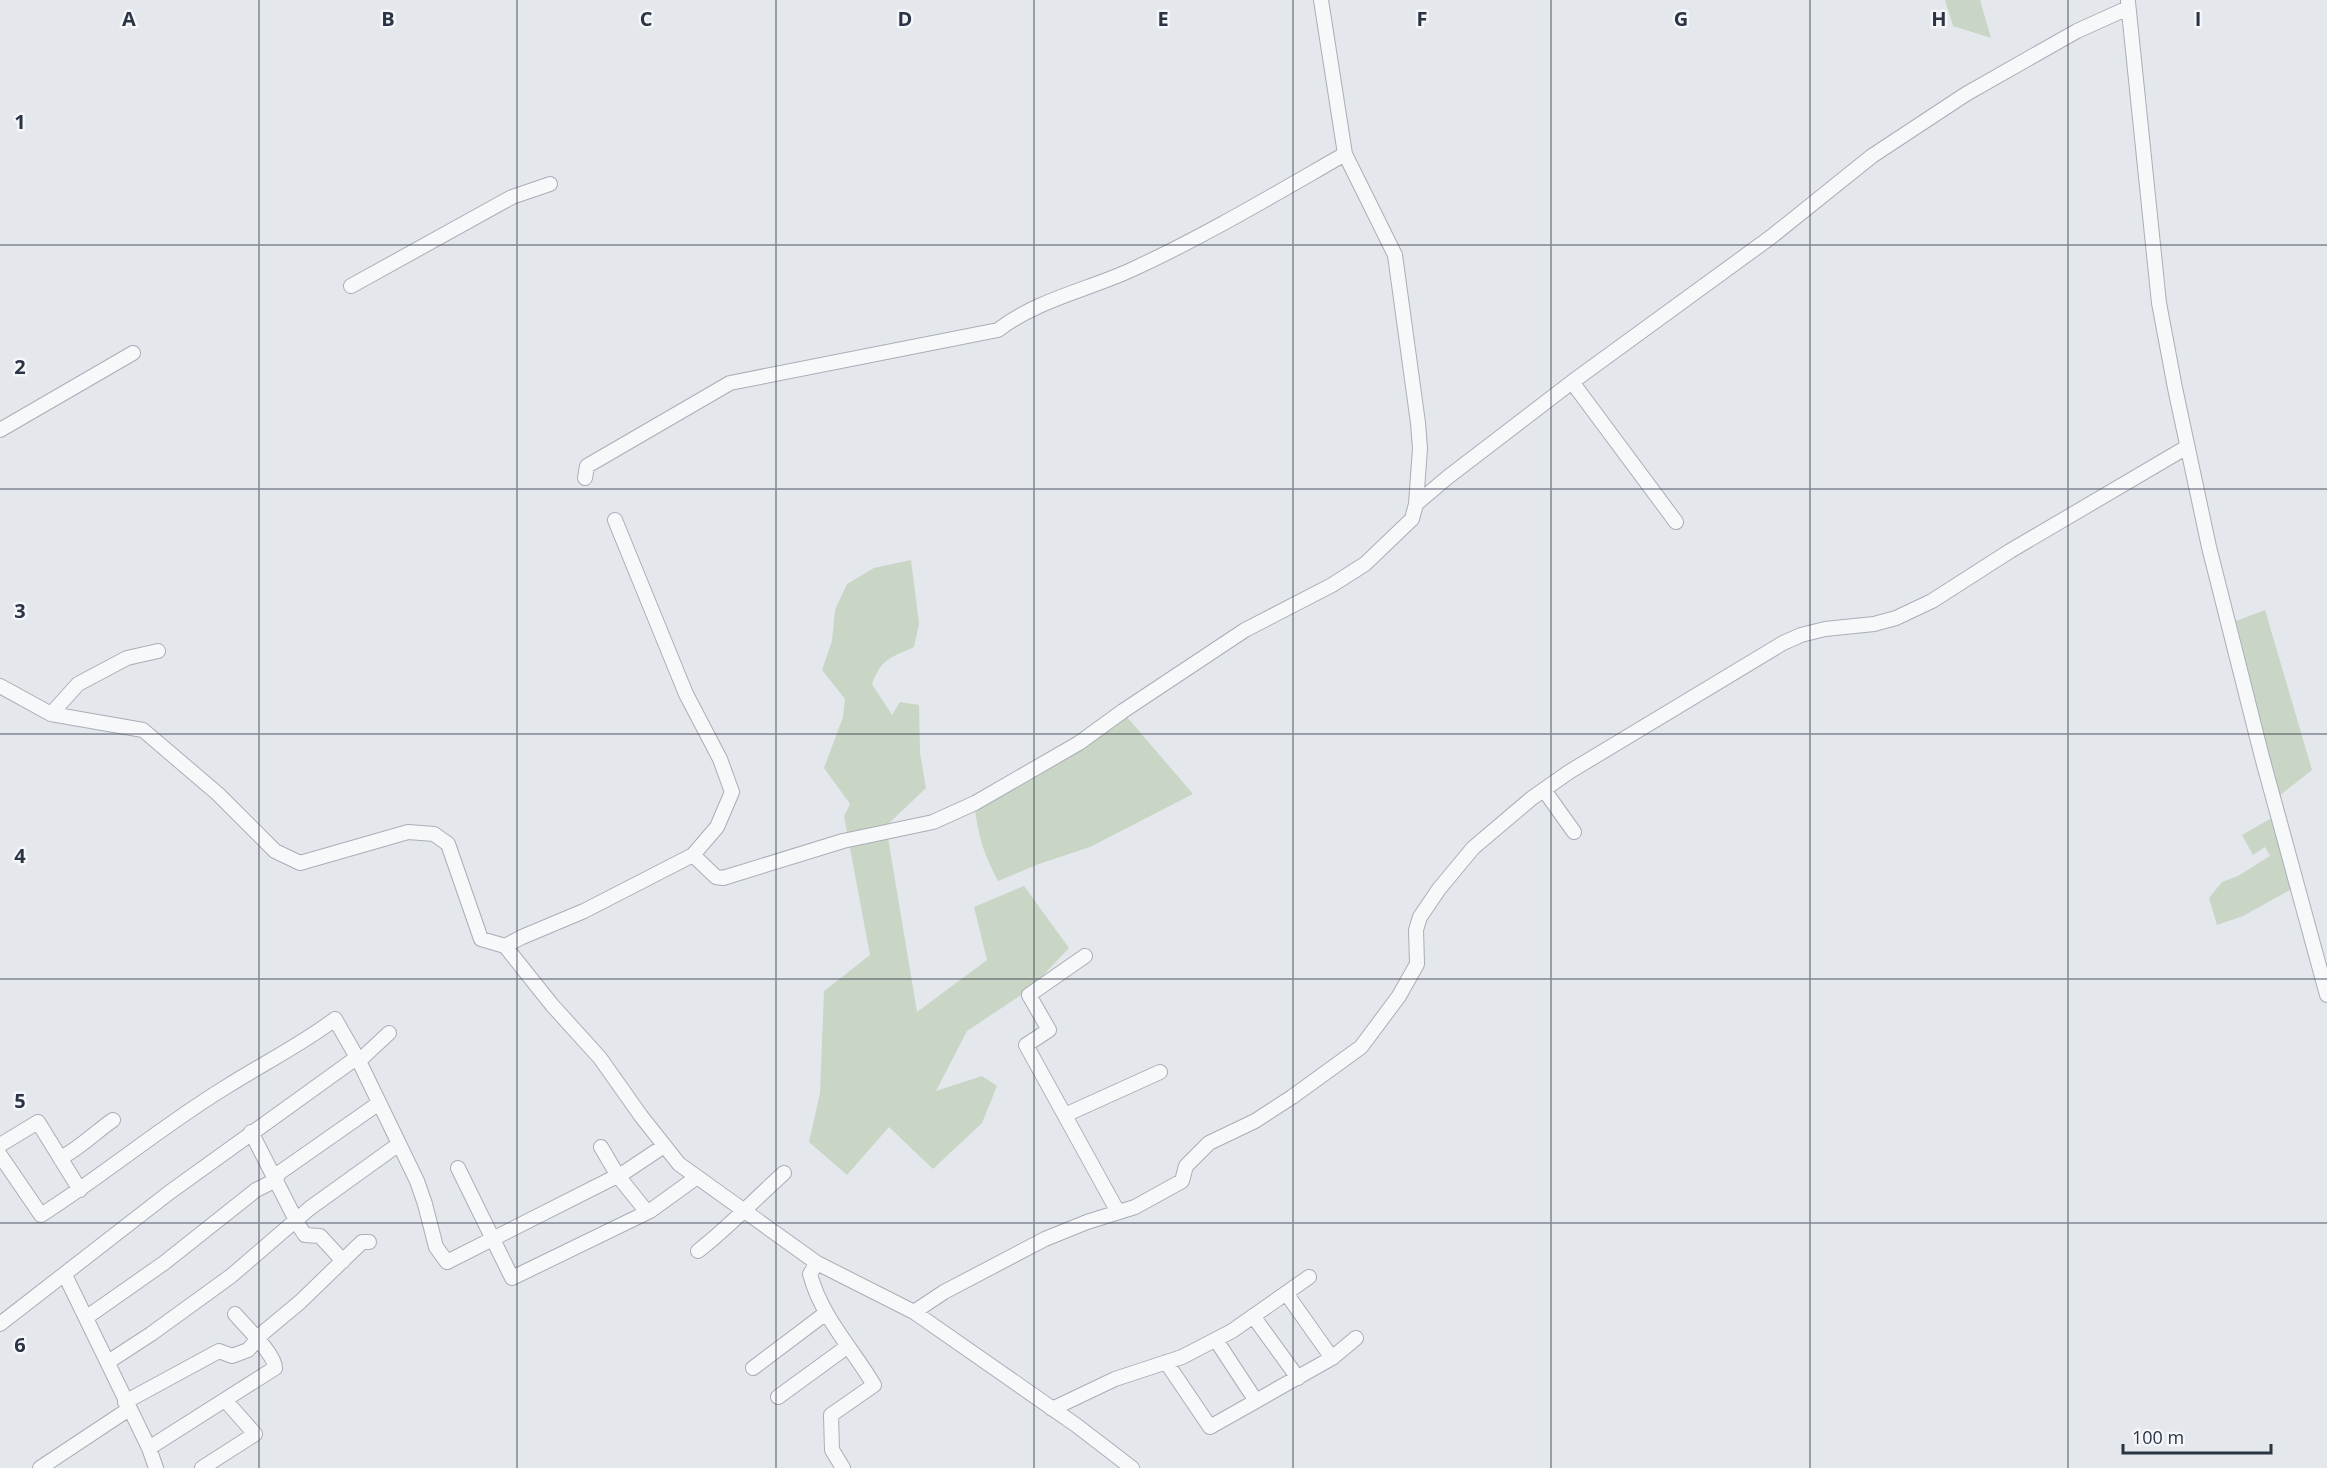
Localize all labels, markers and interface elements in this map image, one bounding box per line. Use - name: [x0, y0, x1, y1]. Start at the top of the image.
- text: A: [122, 5, 136, 32]
- text: B: [381, 5, 395, 32]
- text: C: [640, 5, 653, 32]
- text: D: [898, 5, 912, 32]
- text: E: [1157, 5, 1169, 32]
- text: F: [1417, 5, 1427, 32]
- text: G: [1674, 5, 1688, 32]
- text: H: [1931, 5, 1947, 32]
- text: I: [2195, 5, 2201, 32]
- text: 1: [14, 108, 26, 135]
- text: 2: [14, 353, 26, 380]
- text: 3: [14, 597, 26, 624]
- text: 4: [14, 842, 26, 869]
- text: 5: [14, 1087, 26, 1114]
- text: 6: [14, 1331, 26, 1358]
- scale bar: [2123, 1417, 2272, 1455]
- text: 100 m: [2132, 1425, 2184, 1449]

